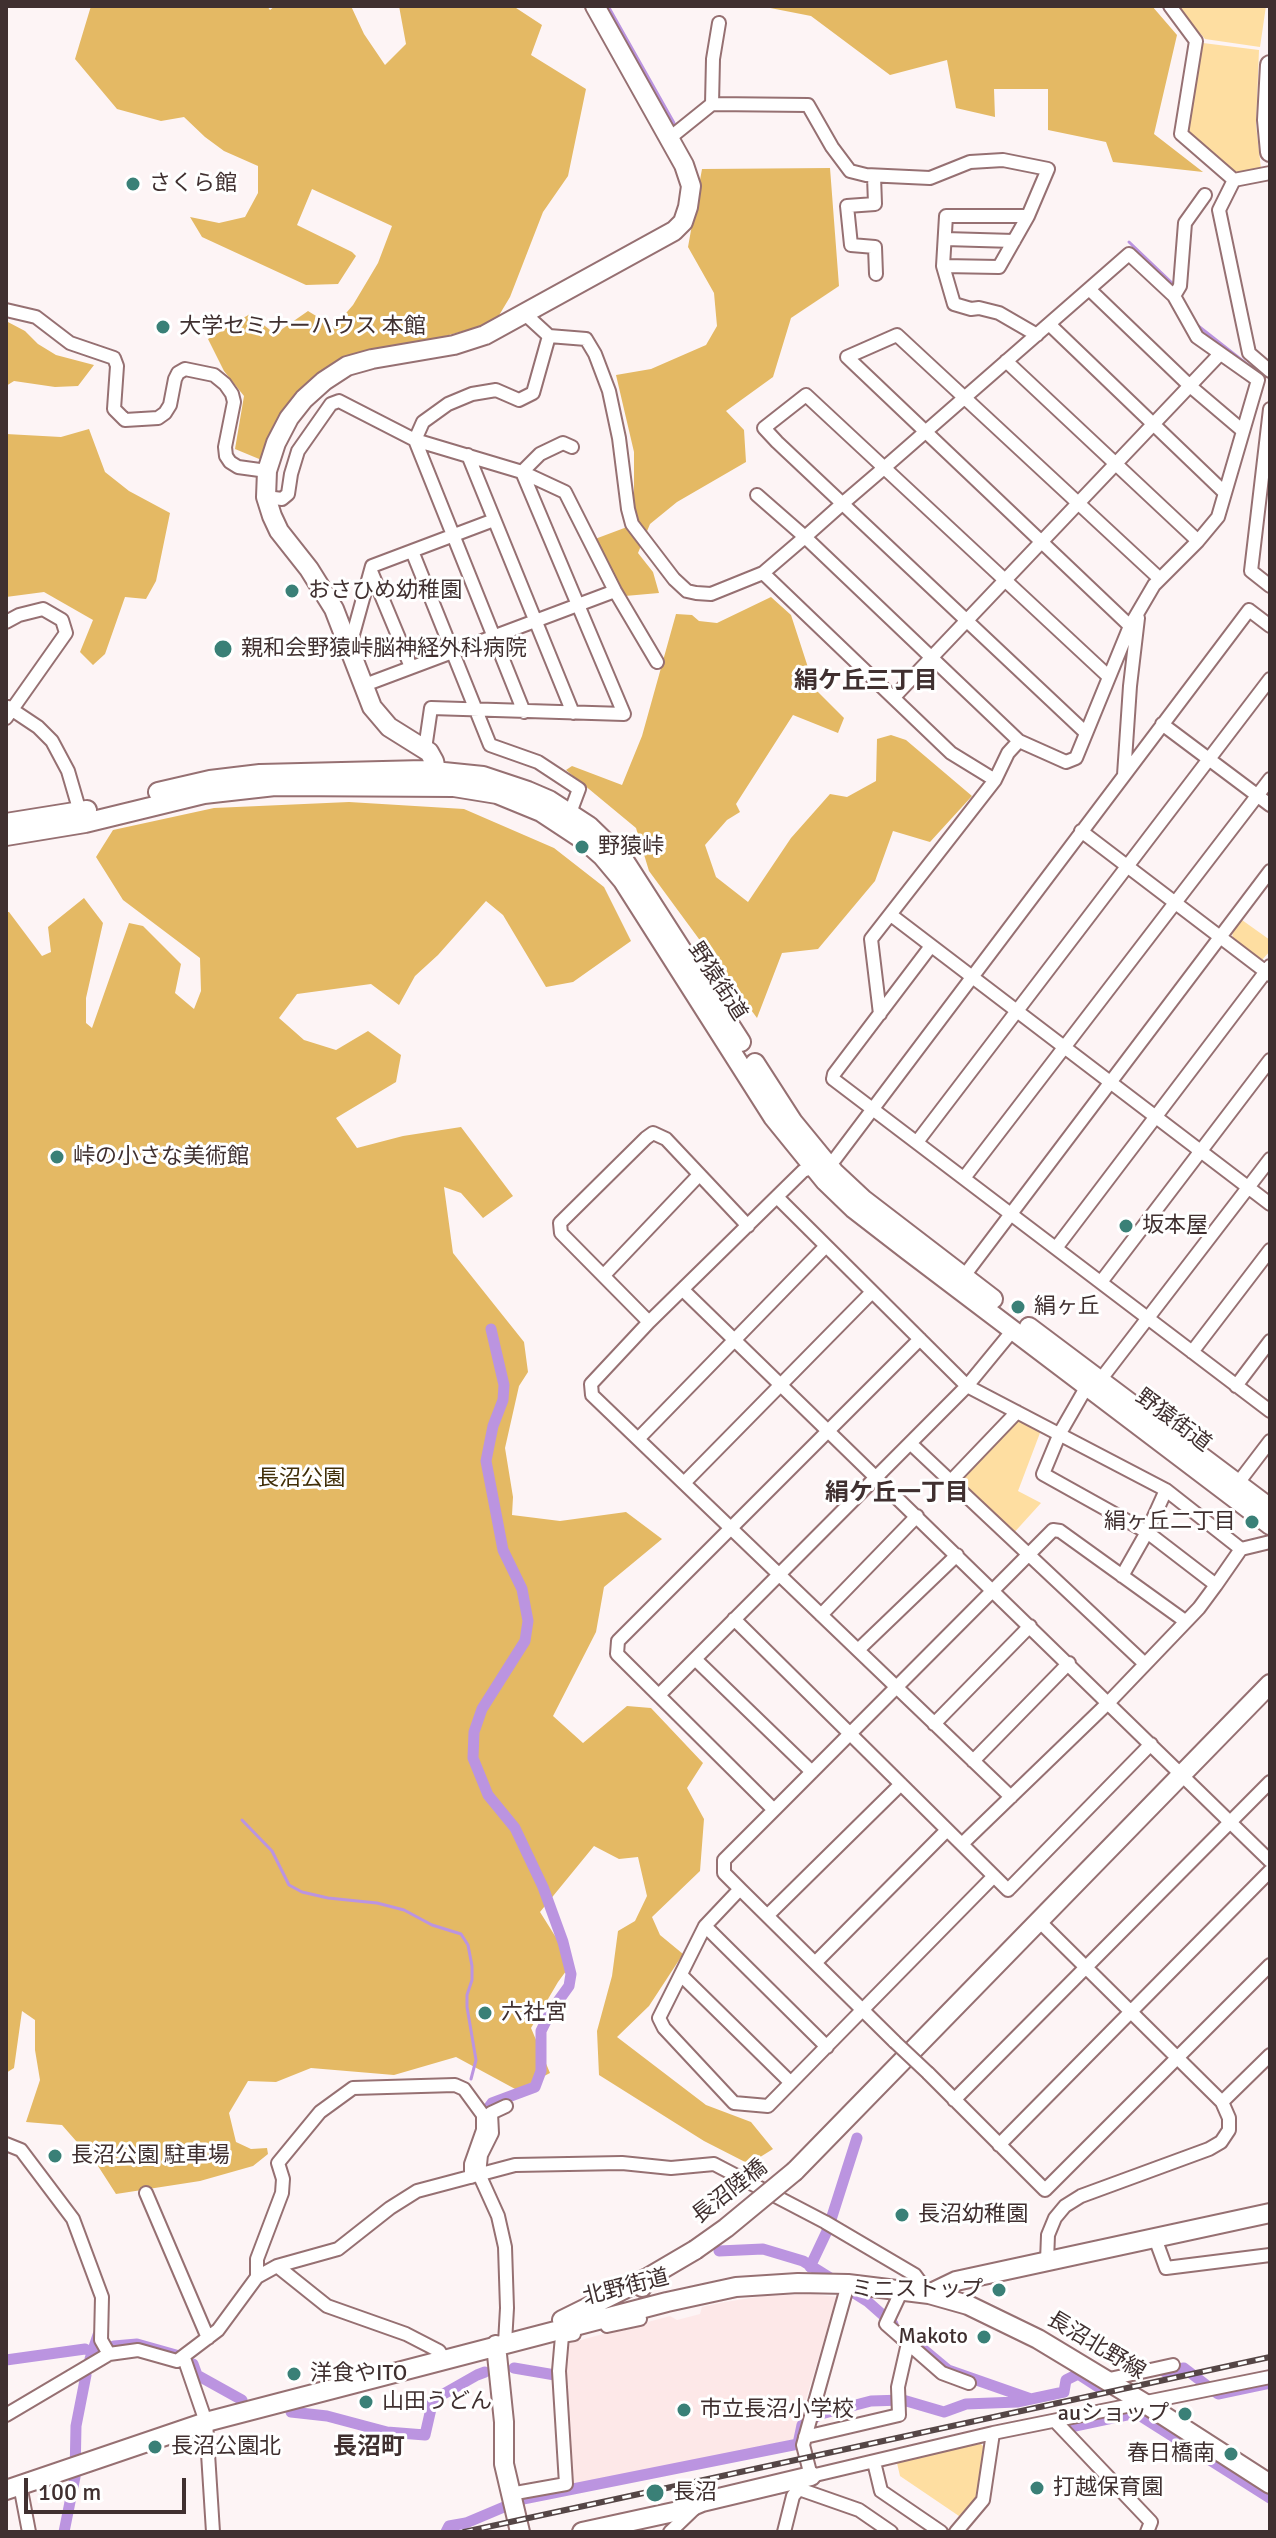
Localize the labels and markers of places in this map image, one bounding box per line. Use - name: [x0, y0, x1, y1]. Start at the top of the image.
- place label: さくら館: [149, 171, 237, 197]
- marker: さくら館: [124, 175, 142, 193]
- place label: 大学セミナーハウス 本館: [179, 314, 426, 340]
- marker: 大学セミナーハウス 本館: [154, 318, 172, 336]
- place label: おさひめ幼稚園: [308, 578, 462, 604]
- marker: おさひめ幼稚園: [283, 582, 301, 600]
- place label: 親和会野猿峠脳神経外科病院: [241, 636, 527, 662]
- marker: 親和会野猿峠脳神経外科病院: [212, 638, 234, 660]
- place label: 野猿峠: [598, 834, 664, 860]
- marker: 野猿峠: [573, 838, 591, 856]
- place label: 峠の小さな美術館: [73, 1144, 249, 1170]
- marker: 峠の小さな美術館: [48, 1148, 66, 1166]
- place label: 坂本屋: [1142, 1213, 1208, 1239]
- marker: 坂本屋: [1117, 1217, 1135, 1235]
- place label: 絹ヶ丘: [1034, 1294, 1100, 1320]
- marker: 絹ヶ丘: [1009, 1298, 1027, 1316]
- place label: 絹ヶ丘二丁目: [1104, 1509, 1236, 1535]
- marker: 絹ヶ丘二丁目: [1243, 1513, 1261, 1531]
- place label: 六社宮: [501, 2000, 567, 2026]
- marker: 六社宮: [476, 2004, 494, 2022]
- place label: 長沼公園 駐車場: [71, 2143, 230, 2169]
- marker: 長沼公園 駐車場: [46, 2147, 64, 2165]
- place label: 長沼幼稚園: [918, 2202, 1028, 2228]
- marker: 長沼幼稚園: [893, 2206, 911, 2224]
- place label: ミニストップ: [851, 2277, 983, 2303]
- marker: ミニストップ: [990, 2281, 1008, 2299]
- place label: Makoto: [898, 2324, 968, 2350]
- marker: Makoto: [975, 2328, 993, 2346]
- place label: 洋食やITO: [310, 2361, 407, 2387]
- marker: 洋食やITO: [285, 2365, 303, 2383]
- place label: 山田うどん: [382, 2389, 492, 2415]
- marker: 山田うどん: [357, 2393, 375, 2411]
- place label: 市立長沼小学校: [700, 2397, 854, 2423]
- marker: 市立長沼小学校: [675, 2401, 693, 2419]
- place label: auショップ: [1058, 2401, 1169, 2427]
- marker: auショップ: [1176, 2405, 1194, 2423]
- place label: 長沼公園北: [171, 2434, 281, 2460]
- marker: 長沼公園北: [146, 2438, 164, 2456]
- place label: 春日橋南: [1127, 2441, 1215, 2467]
- marker: 春日橋南: [1222, 2445, 1240, 2463]
- place label: 打越保育園: [1053, 2475, 1163, 2501]
- marker: 打越保育園: [1028, 2479, 1046, 2497]
- place label: 長沼: [673, 2480, 717, 2506]
- marker: 長沼: [644, 2482, 666, 2504]

